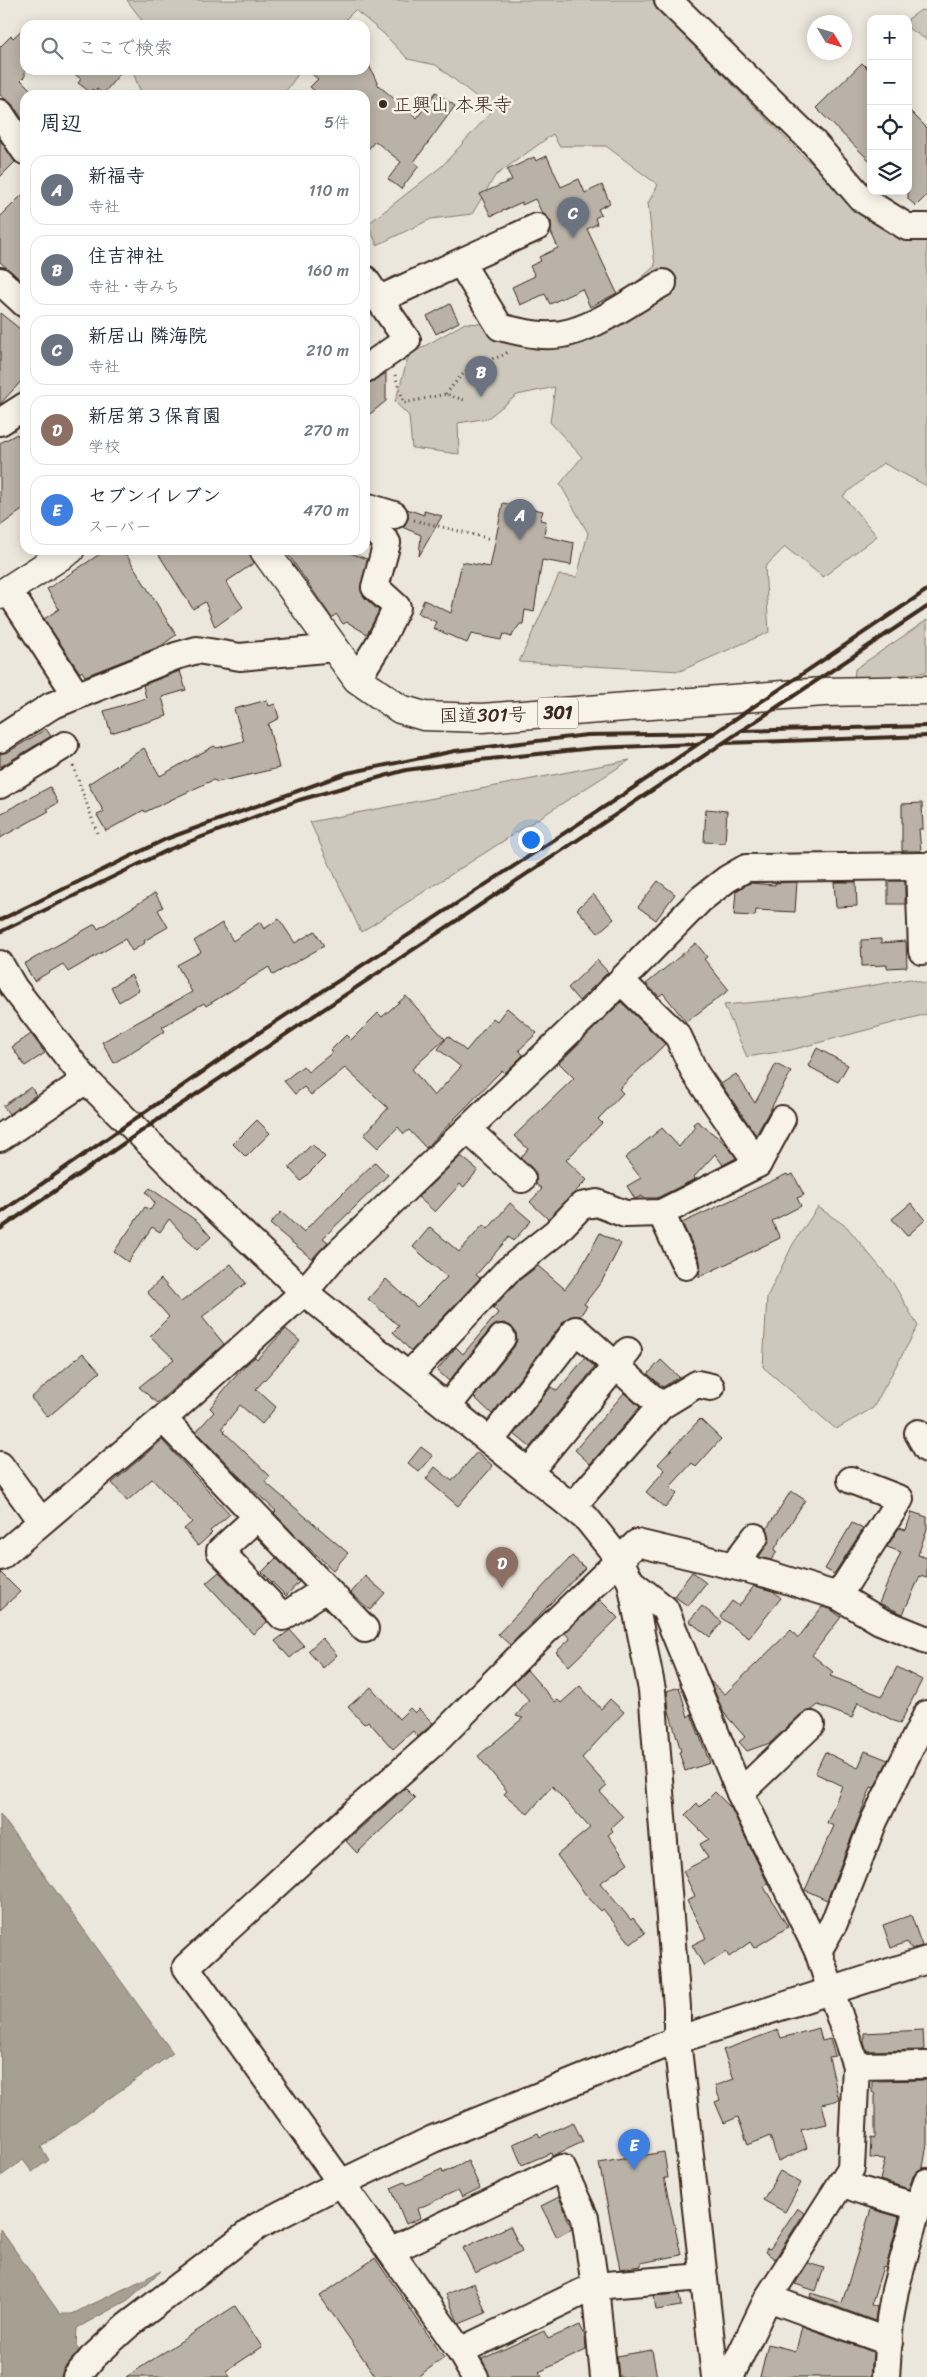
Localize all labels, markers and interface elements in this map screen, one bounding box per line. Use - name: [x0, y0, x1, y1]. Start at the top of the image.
- north arrow: [807, 15, 852, 60]
- map controls: [867, 15, 912, 195]
- button: +: [867, 15, 912, 60]
- search box: [20, 20, 370, 75]
- text: ここで検索: [78, 31, 173, 64]
- icon: search: [38, 34, 66, 62]
- button: −: [867, 60, 912, 105]
- place label: 正興山 本果寺: [393, 88, 512, 121]
- marker: 正興山 本果寺: [377, 98, 389, 110]
- text: 周辺: [40, 104, 82, 142]
- button: locate: [867, 105, 912, 150]
- text: 5件: [324, 108, 350, 137]
- button: layers: [867, 150, 912, 195]
- text: 新福寺: [88, 159, 145, 192]
- text: A: [52, 176, 62, 205]
- text: 110 m: [309, 176, 349, 205]
- text: 寺社: [88, 192, 120, 221]
- pin: C: [557, 197, 589, 238]
- text: 住吉神社: [88, 239, 164, 272]
- text: B: [52, 256, 62, 285]
- text: 160 m: [306, 256, 349, 285]
- text: 寺社 · 寺みち: [88, 272, 180, 301]
- text: 新居山 隣海院: [88, 319, 207, 352]
- text: C: [52, 336, 62, 365]
- text: 210 m: [306, 336, 349, 365]
- text: 寺社: [88, 352, 120, 381]
- pin: B: [465, 356, 497, 397]
- text: 新居第３保育園: [88, 399, 221, 432]
- text: D: [52, 416, 62, 445]
- text: 270 m: [304, 416, 349, 445]
- text: 学校: [88, 432, 120, 461]
- text: セブンイレブン: [88, 479, 221, 512]
- text: E: [53, 496, 61, 525]
- text: 470 m: [303, 496, 349, 525]
- pin: A: [504, 499, 536, 540]
- text: スーパー: [88, 512, 151, 541]
- street label: 国道301号: [439, 698, 527, 732]
- road number: 301: [538, 698, 578, 728]
- your location: [518, 827, 544, 853]
- pin: D: [486, 1547, 518, 1588]
- pin: E: [618, 2129, 650, 2170]

